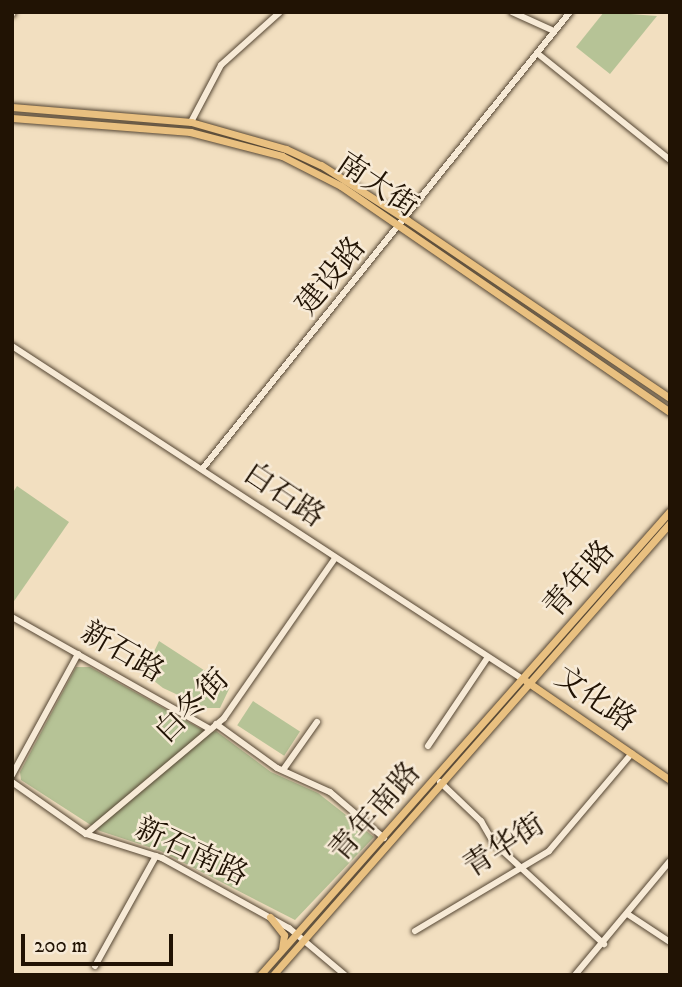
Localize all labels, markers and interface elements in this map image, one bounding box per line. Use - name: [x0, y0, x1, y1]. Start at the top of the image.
- street label: 南大街: [330, 146, 424, 226]
- street label: 建设路: [290, 231, 374, 323]
- street label: 白石路: [236, 456, 330, 536]
- street label: 青年路: [537, 534, 623, 626]
- street label: 新石路: [74, 615, 170, 691]
- street label: 文化路: [548, 660, 642, 740]
- street label: 白冬街: [148, 662, 238, 752]
- street label: 青年南路: [323, 756, 429, 870]
- street label: 青华街: [457, 807, 553, 887]
- street label: 新石南路: [129, 811, 253, 895]
- scale bar: [24, 920, 177, 964]
- text: 200 m: [34, 933, 87, 959]

